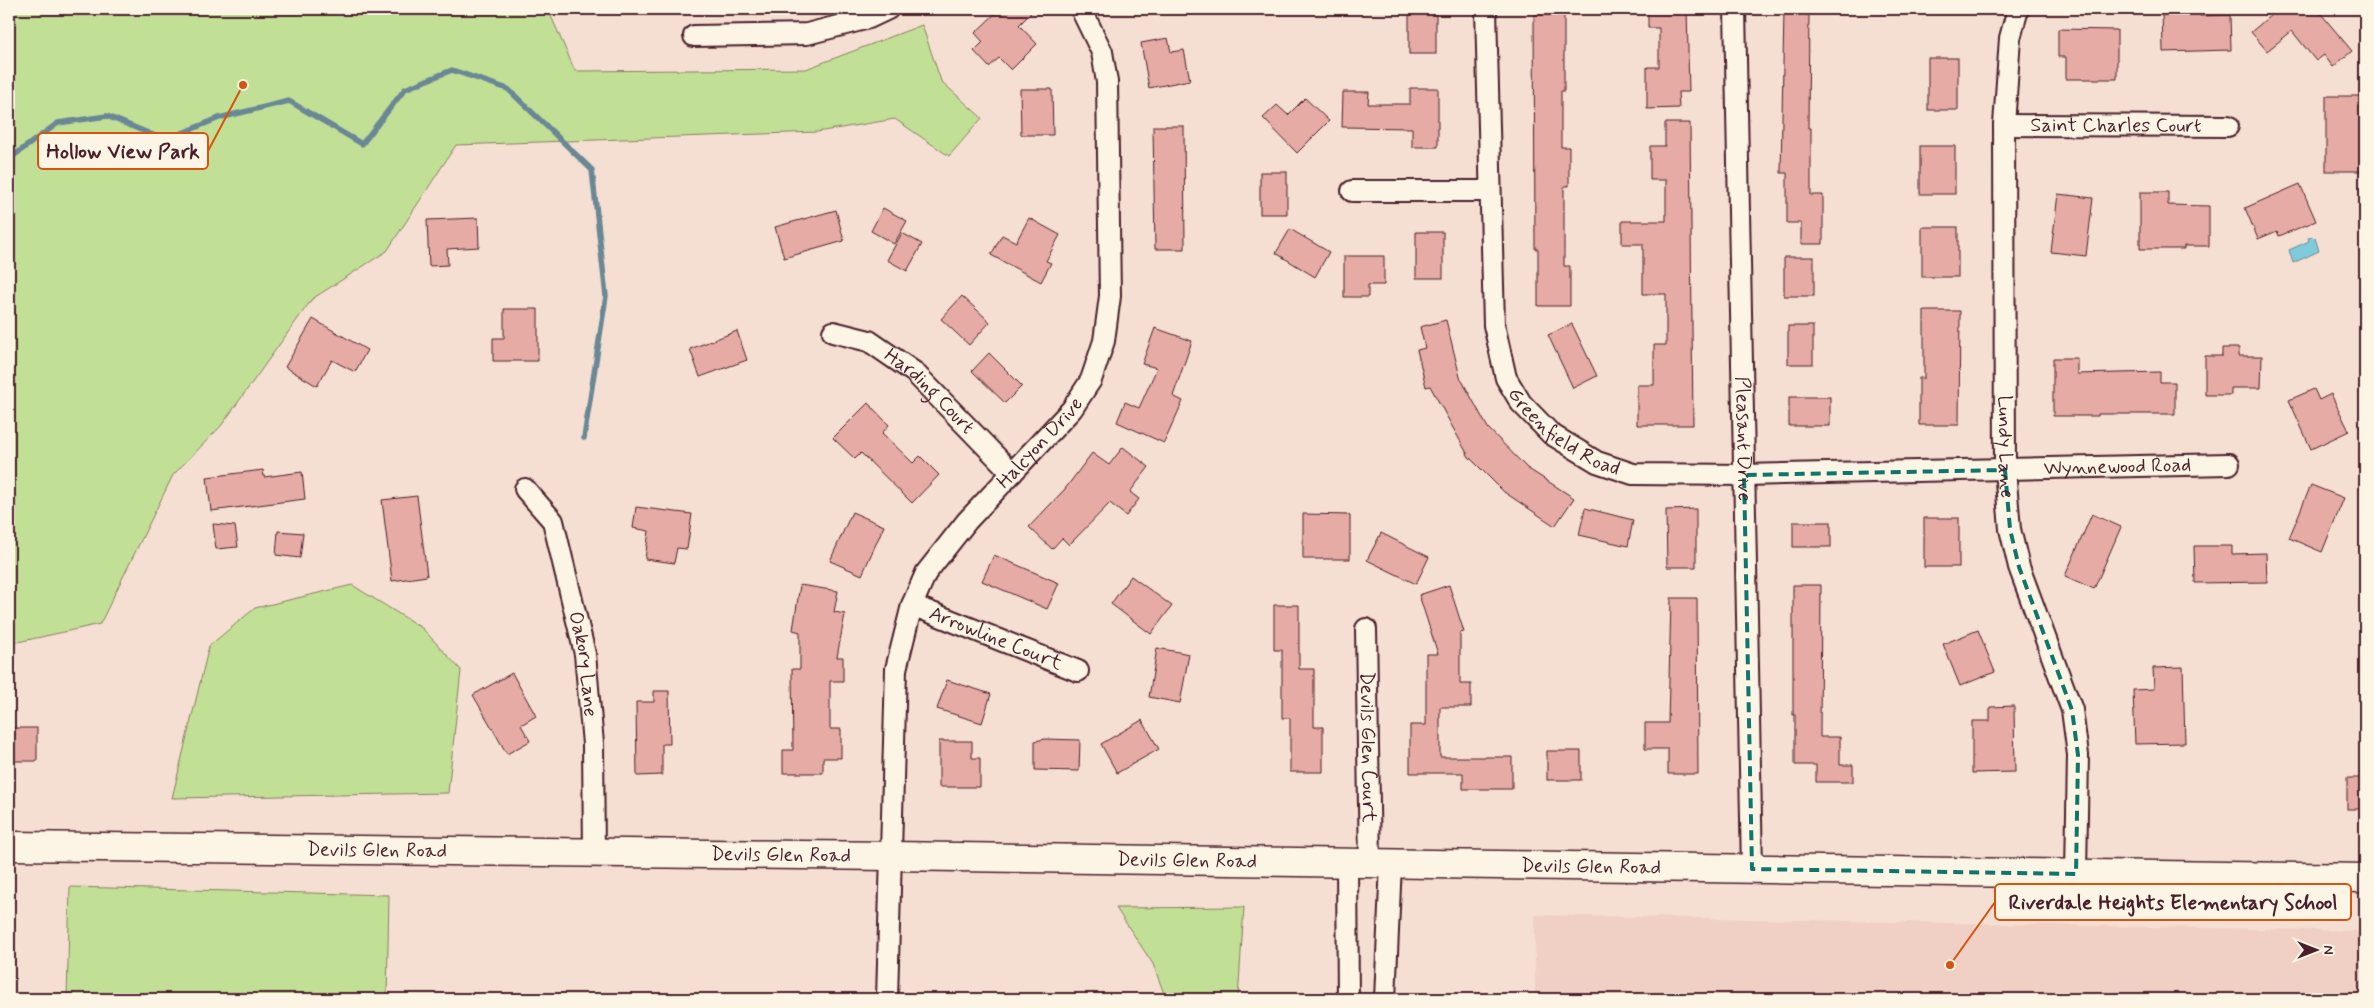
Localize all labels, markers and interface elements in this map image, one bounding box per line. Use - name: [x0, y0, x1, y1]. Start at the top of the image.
- street label: Saint Charles Court: [2030, 112, 2202, 139]
- callout: Hollow View Park: [38, 133, 208, 169]
- text: Hollow View Park: [46, 138, 200, 166]
- street label: Harding Court: [879, 342, 981, 440]
- street label: Pleasant Drive: [1729, 376, 1758, 502]
- street label: Greenfield Road: [1501, 383, 1624, 482]
- street label: Halcyon Drive: [990, 392, 1089, 495]
- street label: Lundy Lane: [1991, 395, 2021, 499]
- street label: Wynnewood Road: [2043, 451, 2191, 482]
- street label: Arrowline Court: [925, 600, 1066, 677]
- street label: Oakory Lane: [562, 608, 604, 718]
- street label: Devils Glen Court: [1353, 671, 1383, 823]
- street label: Devils Glen Road: [307, 836, 447, 864]
- street label: Devils Glen Road: [711, 840, 851, 869]
- street label: Devils Glen Road: [1117, 846, 1257, 875]
- street label: Devils Glen Road: [1521, 852, 1661, 881]
- callout: Riverdale Heights Elementary School: [1995, 884, 2351, 920]
- text: Riverdale Heights Elementary School: [2008, 889, 2338, 917]
- north arrow: [2292, 926, 2342, 976]
- text: N: [2319, 945, 2337, 955]

